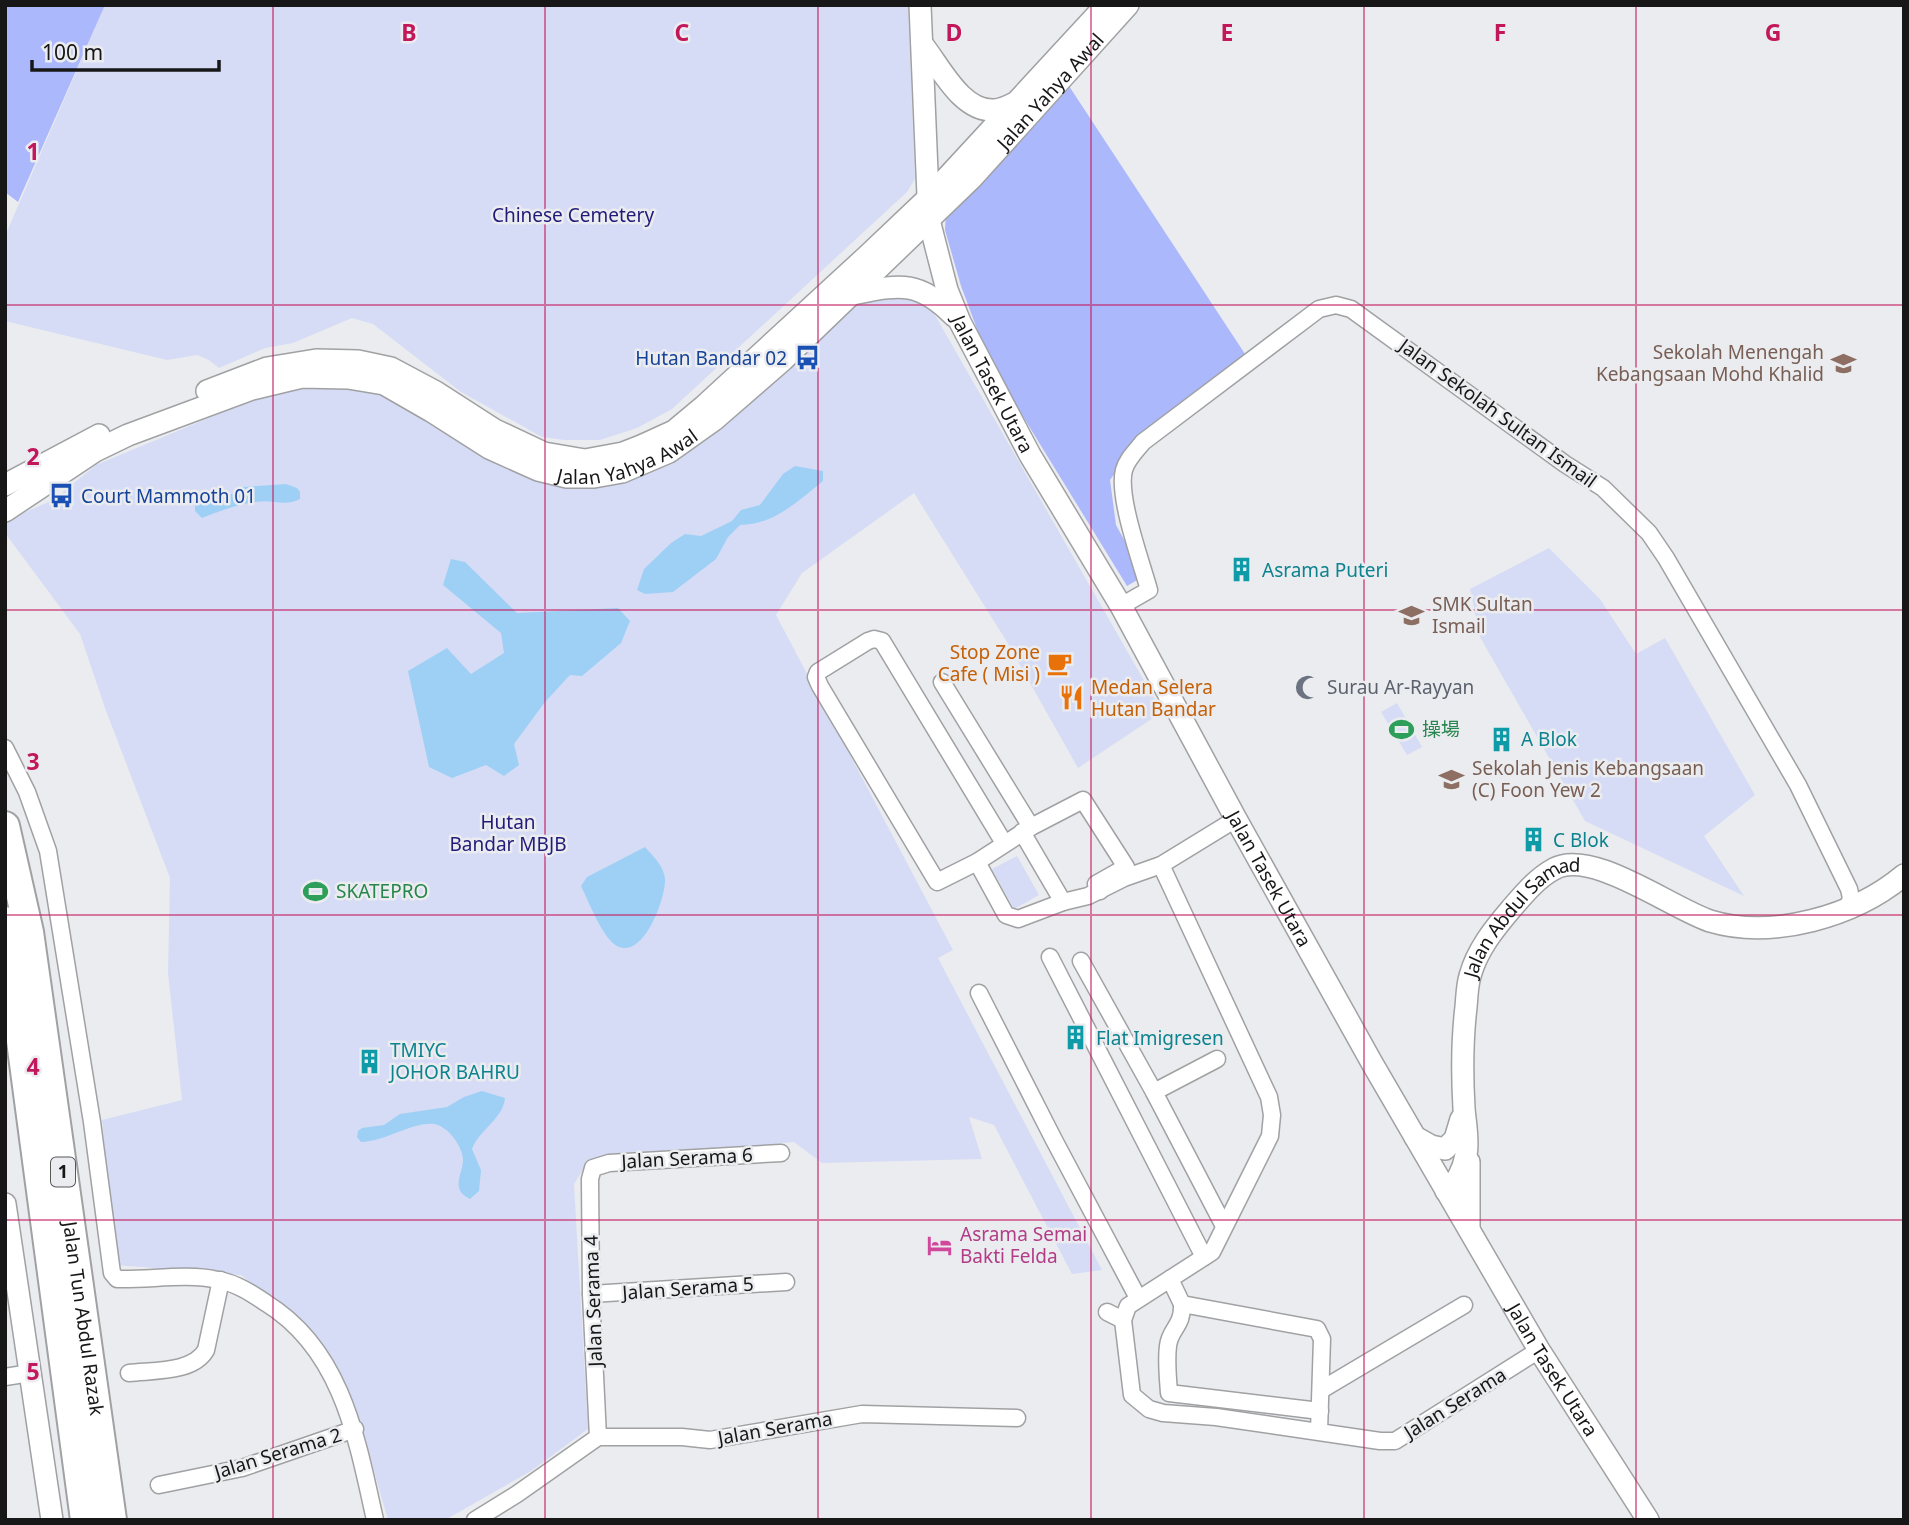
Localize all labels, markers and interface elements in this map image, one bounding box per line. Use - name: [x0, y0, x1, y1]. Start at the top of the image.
- text: B: [401, 16, 417, 48]
- text: C: [675, 16, 690, 48]
- text: D: [946, 16, 962, 48]
- text: E: [1221, 16, 1233, 48]
- text: F: [1494, 16, 1506, 48]
- text: G: [1765, 16, 1781, 48]
- street label: Jalan Yahya Awal: [990, 27, 1110, 156]
- scale bar: [32, 28, 219, 72]
- text: 100 m: [42, 38, 103, 66]
- text: 1: [26, 135, 40, 167]
- park label: Chinese Cemetery: [492, 202, 654, 228]
- street label: Jalan Tasek Utara: [945, 310, 1040, 457]
- street label: Jalan Sekolah Sultan Ismail: [1392, 331, 1602, 494]
- place label: Sekolah Menengah Kebangsaan Mohd Khalid: [1596, 339, 1824, 387]
- bus stop icon: Hutan Bandar 02: [793, 344, 821, 372]
- place label: Hutan Bandar 02: [635, 345, 787, 371]
- school or university icon: Sekolah Menengah Kebangsaan Mohd Khalid: [1830, 349, 1858, 377]
- street label: Jalan Yahya Awal: [553, 423, 703, 491]
- text: 2: [26, 440, 40, 472]
- bus stop icon: Court Mammoth 01: [47, 482, 75, 510]
- place label: Court Mammoth 01: [81, 483, 256, 509]
- building icon: Asrama Puteri: [1228, 556, 1256, 584]
- place label: Asrama Puteri: [1262, 557, 1388, 583]
- place label: SMK Sultan Ismail: [1432, 591, 1533, 639]
- school or university icon: SMK Sultan Ismail: [1398, 601, 1426, 629]
- place label: Stop Zone Cafe ( Misi ): [938, 639, 1040, 687]
- cafe icon: Stop Zone Cafe ( Misi ): [1046, 649, 1074, 677]
- mosque icon: Surau Ar-Rayyan: [1293, 673, 1321, 701]
- place label: Medan Selera Hutan Bandar: [1091, 674, 1216, 722]
- place label: Surau Ar-Rayyan: [1327, 674, 1474, 700]
- restaurant icon: Medan Selera Hutan Bandar: [1057, 684, 1085, 712]
- sports icon: 操場: [1388, 715, 1416, 743]
- place label: 操場: [1422, 716, 1460, 742]
- building icon: A Blok: [1487, 725, 1515, 753]
- place label: A Blok: [1521, 726, 1577, 752]
- text: 3: [26, 745, 40, 777]
- place label: Sekolah Jenis Kebangsaan (C) Foon Yew 2: [1472, 755, 1704, 803]
- school or university icon: Sekolah Jenis Kebangsaan (C) Foon Yew 2: [1438, 765, 1466, 793]
- street label: Jalan Tasek Utara: [1220, 804, 1318, 952]
- park label: Hutan Bandar MBJB: [449, 809, 567, 857]
- building icon: C Blok: [1519, 826, 1547, 854]
- place label: C Blok: [1553, 827, 1609, 853]
- street label: Jalan Abdul Samad: [1457, 851, 1581, 983]
- sports icon: SKATEPRO: [302, 877, 330, 905]
- place label: SKATEPRO: [336, 878, 428, 904]
- building icon: Flat Imigresen: [1062, 1024, 1090, 1052]
- place label: Flat Imigresen: [1096, 1025, 1224, 1051]
- place label: TMIYC JOHOR BAHRU: [388, 1037, 520, 1085]
- building icon: TMIYC JOHOR BAHRU: [356, 1047, 384, 1075]
- text: 4: [26, 1050, 40, 1082]
- street label: Jalan Serama 6: [619, 1142, 753, 1175]
- road number: 1: [51, 1157, 75, 1186]
- street label: Jalan Tun Abdul Razak: [57, 1218, 110, 1417]
- place label: Asrama Semai Bakti Felda: [960, 1221, 1087, 1269]
- hotel icon: Asrama Semai Bakti Felda: [926, 1231, 954, 1259]
- street label: Jalan Serama 4: [578, 1235, 608, 1369]
- street label: Jalan Serama 5: [619, 1270, 755, 1306]
- street label: Jalan Tasek Utara: [1500, 1297, 1604, 1441]
- text: 5: [26, 1355, 40, 1387]
- street label: Jalan Serama: [1397, 1361, 1511, 1446]
- street label: Jalan Serama: [714, 1405, 834, 1451]
- street label: Jalan Serama 2: [209, 1421, 345, 1485]

